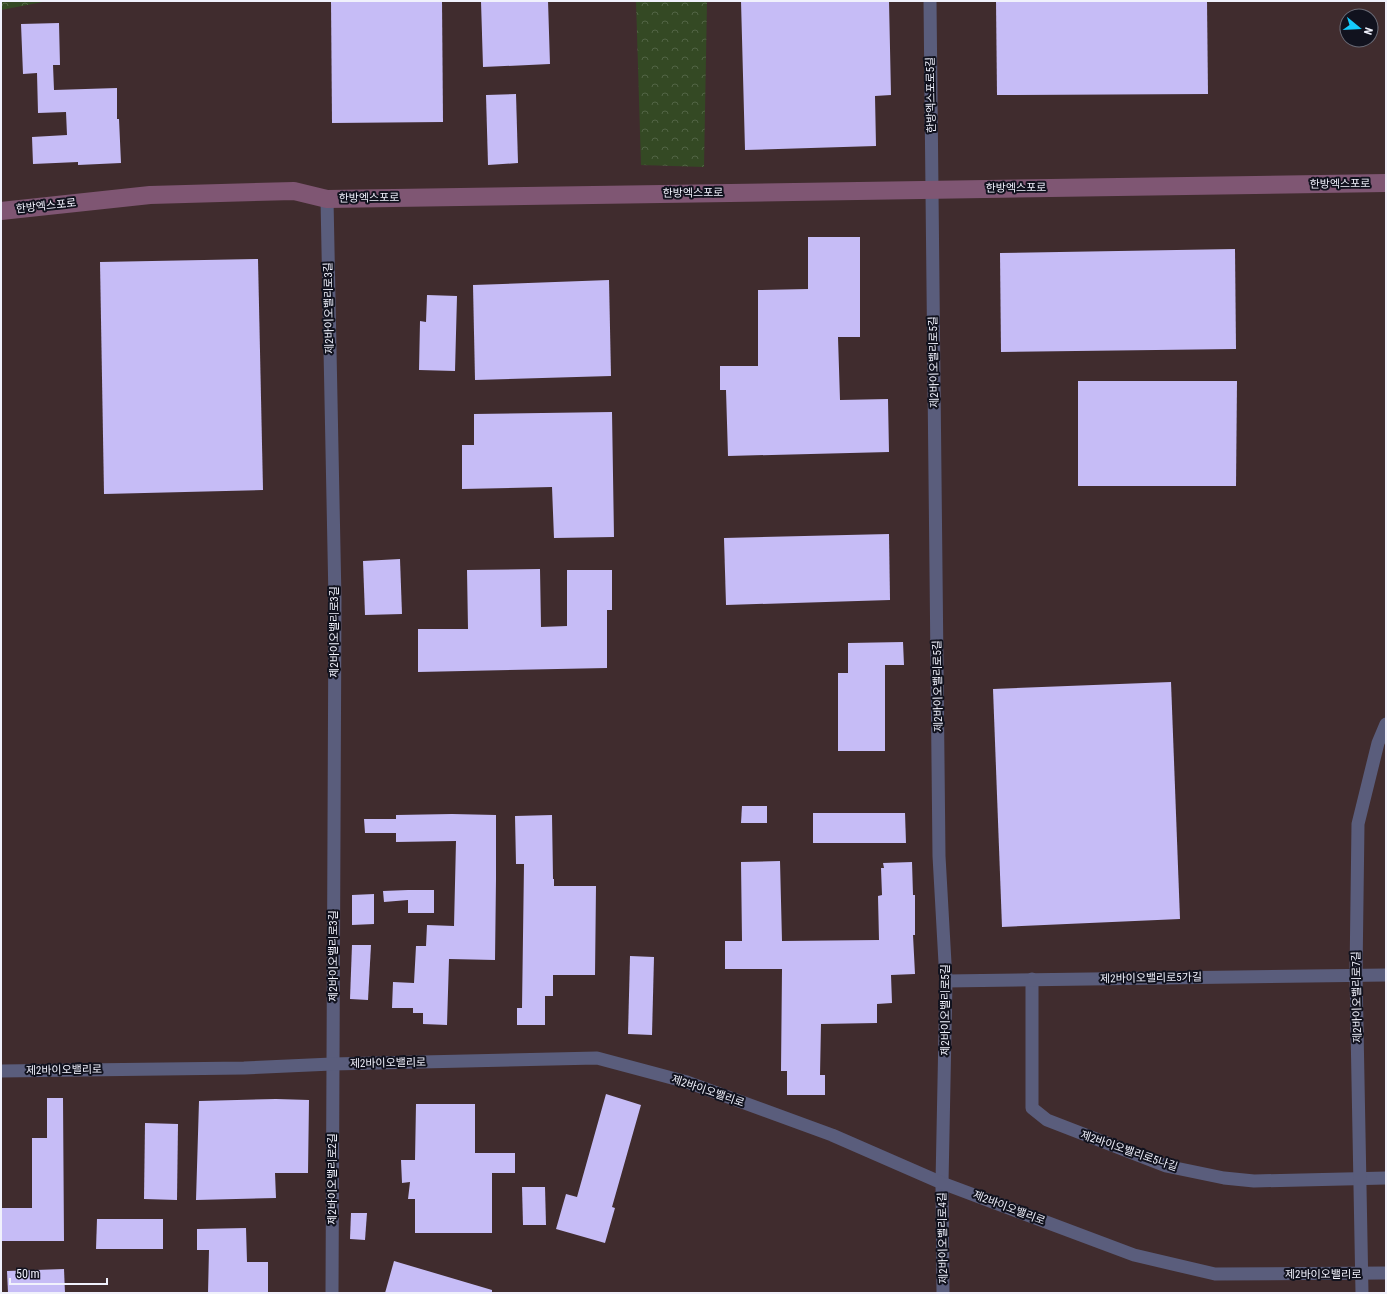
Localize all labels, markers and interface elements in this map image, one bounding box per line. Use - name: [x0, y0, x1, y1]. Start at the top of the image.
- north arrow: [1339, 8, 1379, 48]
- text: N: [1361, 26, 1375, 36]
- street label: 한방엑스포로5길: [924, 57, 938, 133]
- street label: 한방엑스포로: [1310, 177, 1370, 191]
- street label: 한방엑스포로: [986, 181, 1046, 195]
- street label: 한방엑스포로: [663, 186, 723, 200]
- street label: 한방엑스포로: [339, 191, 399, 205]
- street label: 한방엑스포로: [15, 196, 77, 216]
- street label: 제2바이오밸리로3길: [322, 262, 336, 354]
- street label: 제2바이오밸리로5길: [927, 316, 941, 408]
- street label: 제2바이오밸리로3길: [328, 586, 341, 678]
- street label: 제2바이오밸리로5길: [931, 640, 945, 732]
- street label: 제2바이오밸리로3길: [327, 910, 340, 1002]
- street label: 제2바이오밸리로7길: [1350, 951, 1364, 1043]
- street label: 제2바이오밸리로5길: [939, 964, 952, 1056]
- street label: 제2바이오밸리로5가길: [1100, 971, 1202, 985]
- street label: 제2바이오밸리로: [350, 1056, 426, 1070]
- street label: 제2바이오밸리로: [26, 1063, 102, 1077]
- street label: 제2바이오밸리로: [670, 1072, 746, 1110]
- street label: 제2바이오밸리로5나길: [1079, 1128, 1179, 1174]
- street label: 제2바이오밸리로2길: [326, 1133, 339, 1225]
- street label: 제2바이오밸리로: [971, 1188, 1047, 1228]
- street label: 제2바이오밸리로4길: [936, 1192, 950, 1284]
- scale bar: [10, 1260, 107, 1286]
- text: 50 m: [16, 1267, 40, 1281]
- street label: 제2바이오밸리로: [1285, 1268, 1361, 1281]

